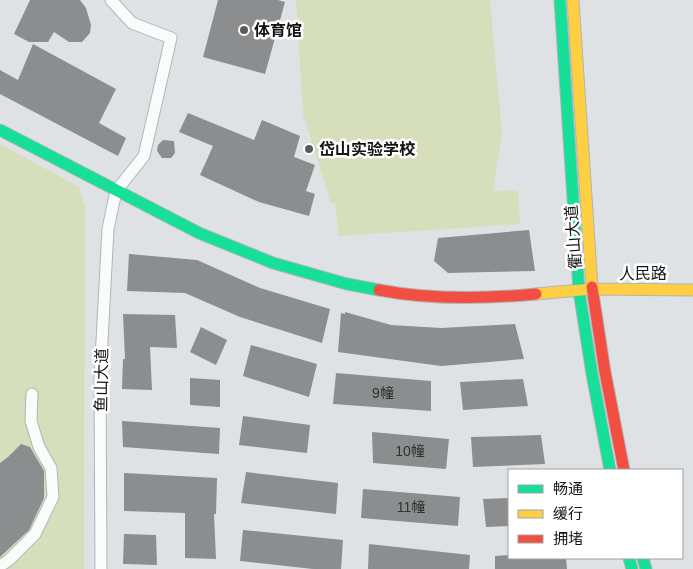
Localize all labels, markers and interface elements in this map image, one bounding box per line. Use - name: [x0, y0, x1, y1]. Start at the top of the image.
- place label: 体育馆: [254, 22, 302, 39]
- marker: 体育馆: [238, 24, 250, 36]
- place label: 岱山实验学校: [319, 140, 416, 158]
- marker: 岱山实验学校: [303, 143, 315, 155]
- street label: 衢山大道: [563, 204, 584, 269]
- street label: 人民路: [619, 265, 667, 282]
- street label: 鱼山大道: [92, 348, 111, 412]
- house number: 9幢: [372, 385, 394, 401]
- house number: 10幢: [395, 443, 425, 459]
- legend: [508, 469, 683, 559]
- text: 畅通: [553, 480, 583, 497]
- house number: 11幢: [397, 499, 425, 515]
- text: 缓行: [553, 505, 583, 522]
- text: 拥堵: [553, 530, 583, 547]

